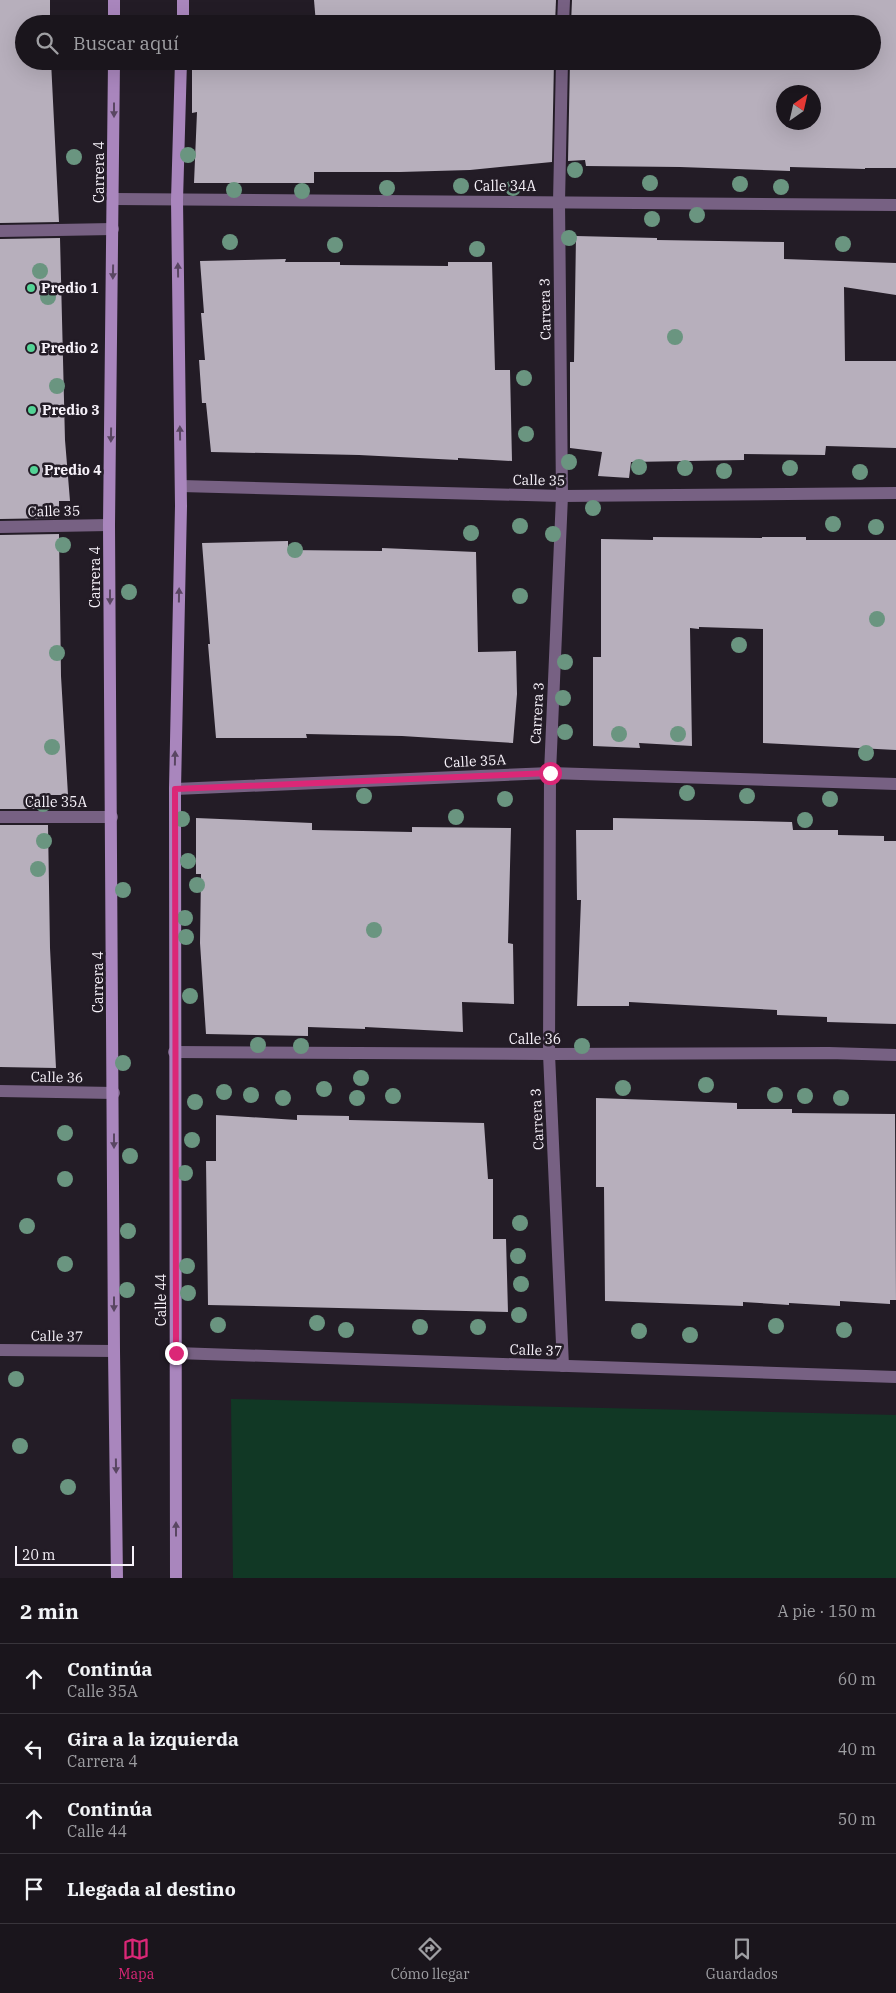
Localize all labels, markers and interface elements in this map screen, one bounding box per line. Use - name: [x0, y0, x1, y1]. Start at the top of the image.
- search box: [15, 15, 881, 70]
- icon: search: [33, 29, 61, 57]
- text: Buscar aquí: [73, 31, 179, 55]
- north arrow: [776, 85, 821, 130]
- one-way arrow: [110, 102, 118, 118]
- street label: Carrera 4: [90, 141, 108, 203]
- street label: Calle 34A: [474, 177, 536, 195]
- one-way arrow: [174, 262, 182, 278]
- one-way arrow: [109, 265, 117, 281]
- street label: Carrera 3: [535, 278, 555, 340]
- place label: Predio 1: [41, 279, 99, 297]
- marker: Predio 1: [25, 282, 37, 294]
- place label: Predio 2: [41, 339, 99, 357]
- marker: Predio 2: [25, 342, 37, 354]
- place label: Predio 3: [42, 401, 100, 419]
- marker: Predio 3: [26, 404, 38, 416]
- one-way arrow: [176, 425, 184, 441]
- one-way arrow: [106, 427, 114, 443]
- place label: Predio 4: [44, 461, 102, 479]
- marker: Predio 4: [28, 464, 40, 476]
- street label: Calle 35: [513, 471, 565, 489]
- street label: Calle 35: [28, 502, 80, 520]
- street label: Carrera 4: [86, 546, 104, 608]
- one-way arrow: [175, 587, 183, 603]
- one-way arrow: [106, 590, 114, 606]
- street label: Carrera 3: [526, 682, 548, 744]
- one-way arrow: [172, 750, 180, 766]
- street label: Calle 35A: [443, 750, 507, 772]
- route start: [539, 762, 562, 785]
- street label: Calle 35A: [25, 793, 87, 811]
- street label: Carrera 4: [89, 951, 107, 1013]
- street label: Calle 36: [509, 1030, 561, 1048]
- street label: Calle 36: [31, 1068, 83, 1086]
- street label: Carrera 3: [526, 1088, 548, 1150]
- one-way arrow: [110, 1134, 118, 1150]
- street label: Calle 44: [152, 1274, 170, 1326]
- one-way arrow: [110, 1296, 118, 1312]
- street label: Calle 37: [31, 1327, 83, 1345]
- street label: Calle 37: [509, 1340, 563, 1360]
- route end: [165, 1342, 188, 1365]
- one-way arrow: [112, 1459, 120, 1475]
- one-way arrow: [172, 1521, 180, 1537]
- scale bar: [15, 1543, 134, 1566]
- text: 20 m: [22, 1546, 55, 1564]
- text: 2 min: [20, 1597, 79, 1625]
- text: A pie · 150 m: [778, 1601, 876, 1621]
- text: Continúa: [67, 1657, 152, 1681]
- icon: ahead: [20, 1665, 48, 1693]
- text: 60 m: [838, 1669, 876, 1689]
- text: Calle 35A: [67, 1681, 138, 1701]
- text: Gira a la izquierda: [67, 1727, 239, 1751]
- icon: left: [20, 1735, 48, 1763]
- text: 40 m: [838, 1739, 876, 1759]
- text: Carrera 4: [67, 1751, 138, 1771]
- text: Continúa: [67, 1797, 152, 1821]
- icon: ahead: [20, 1805, 48, 1833]
- text: 50 m: [838, 1809, 876, 1829]
- text: Calle 44: [67, 1821, 127, 1841]
- icon: arrive: [20, 1875, 48, 1903]
- text: Llegada al destino: [67, 1877, 236, 1901]
- tab: Mapa: [118, 1935, 154, 1983]
- tab: Cómo llegar: [391, 1935, 469, 1983]
- tab: Guardados: [706, 1935, 778, 1983]

